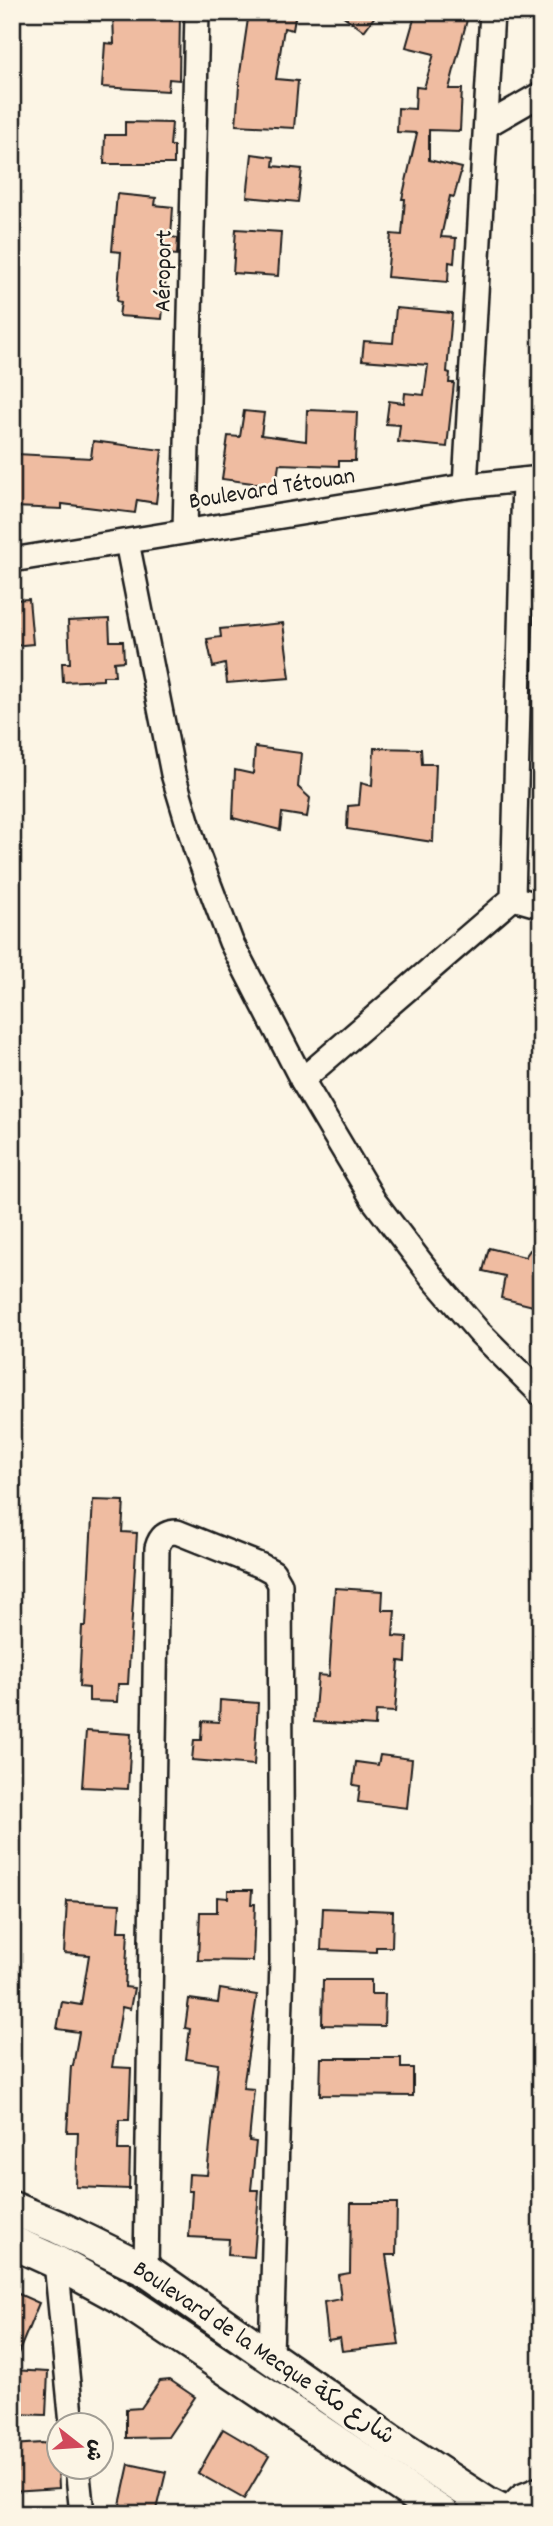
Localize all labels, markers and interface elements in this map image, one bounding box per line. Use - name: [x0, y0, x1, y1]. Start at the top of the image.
- street label: Aéroport: [147, 229, 183, 313]
- street label: Boulevard Tétouan: [186, 460, 358, 520]
- street label: Boulevard de la Mecque شارع مكة: [125, 2253, 401, 2455]
- north arrow: [46, 2410, 116, 2480]
- text: ش: [77, 2436, 109, 2464]

